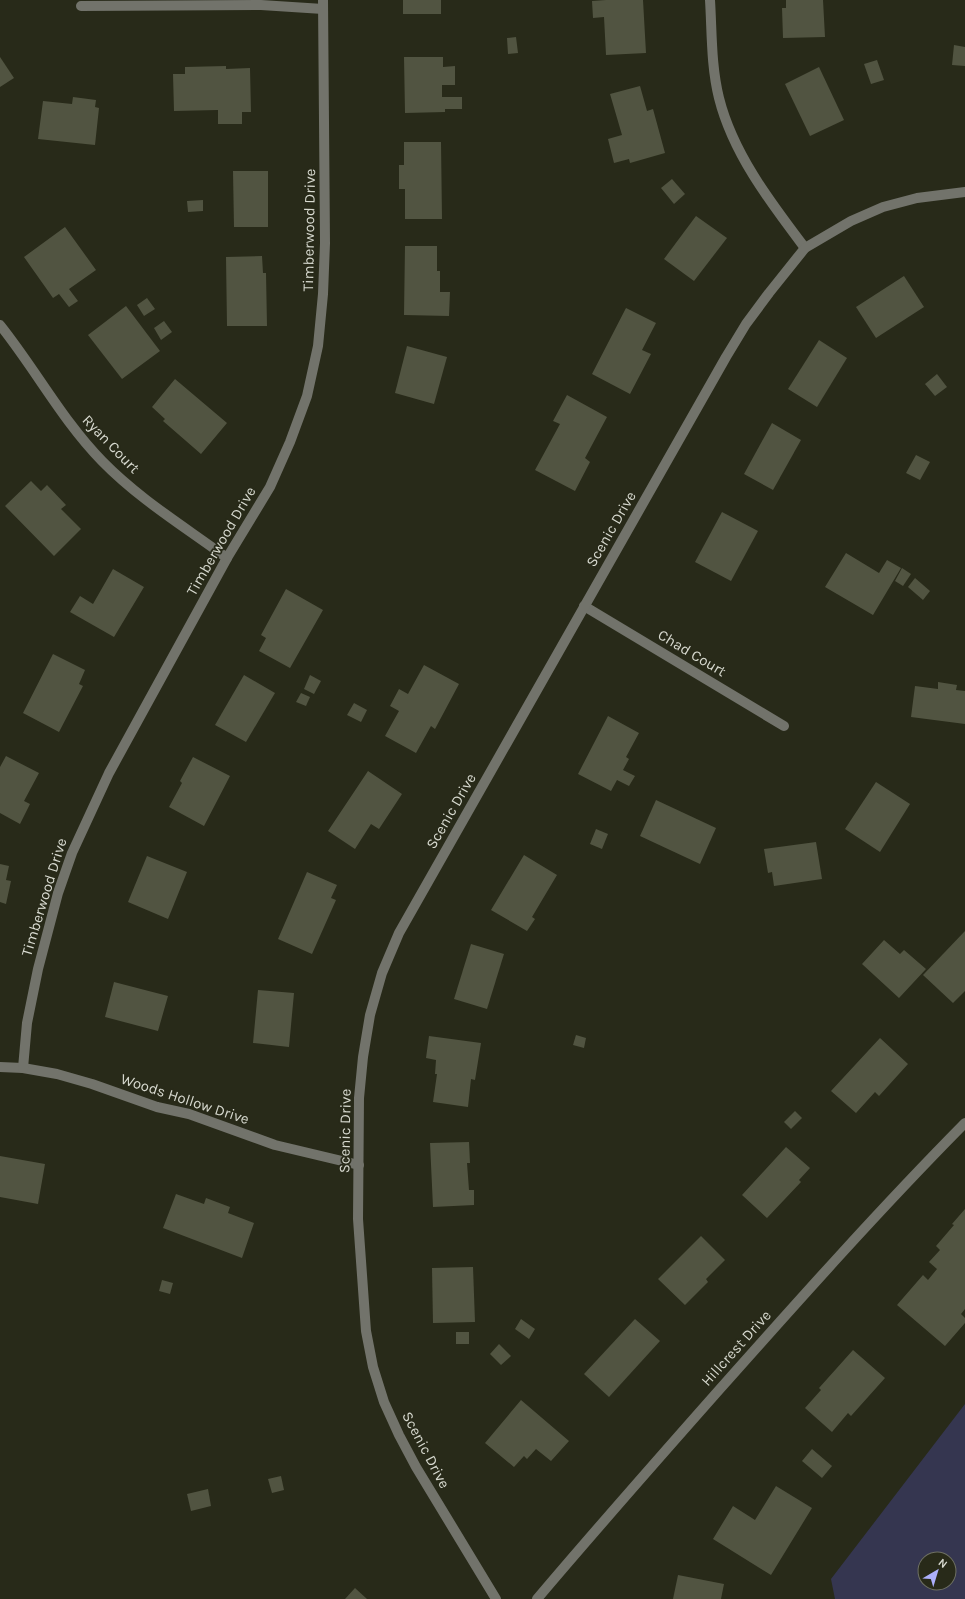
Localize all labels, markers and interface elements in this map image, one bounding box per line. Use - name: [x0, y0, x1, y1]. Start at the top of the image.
- street label: Timberwood Drive: [299, 168, 319, 292]
- street label: Ryan Court: [79, 411, 144, 477]
- street label: Timberwood Drive: [183, 483, 259, 599]
- street label: Scenic Drive: [582, 488, 640, 570]
- street label: Chad Court: [655, 626, 730, 681]
- street label: Scenic Drive: [422, 770, 480, 852]
- street label: Timberwood Drive: [17, 836, 71, 958]
- street label: Woods Hollow Drive: [119, 1070, 251, 1128]
- street label: Scenic Drive: [335, 1089, 355, 1173]
- street label: Hillcrest Drive: [697, 1306, 775, 1390]
- street label: Scenic Drive: [398, 1409, 454, 1491]
- north arrow: [917, 1551, 957, 1591]
- text: N: [936, 1556, 950, 1571]

